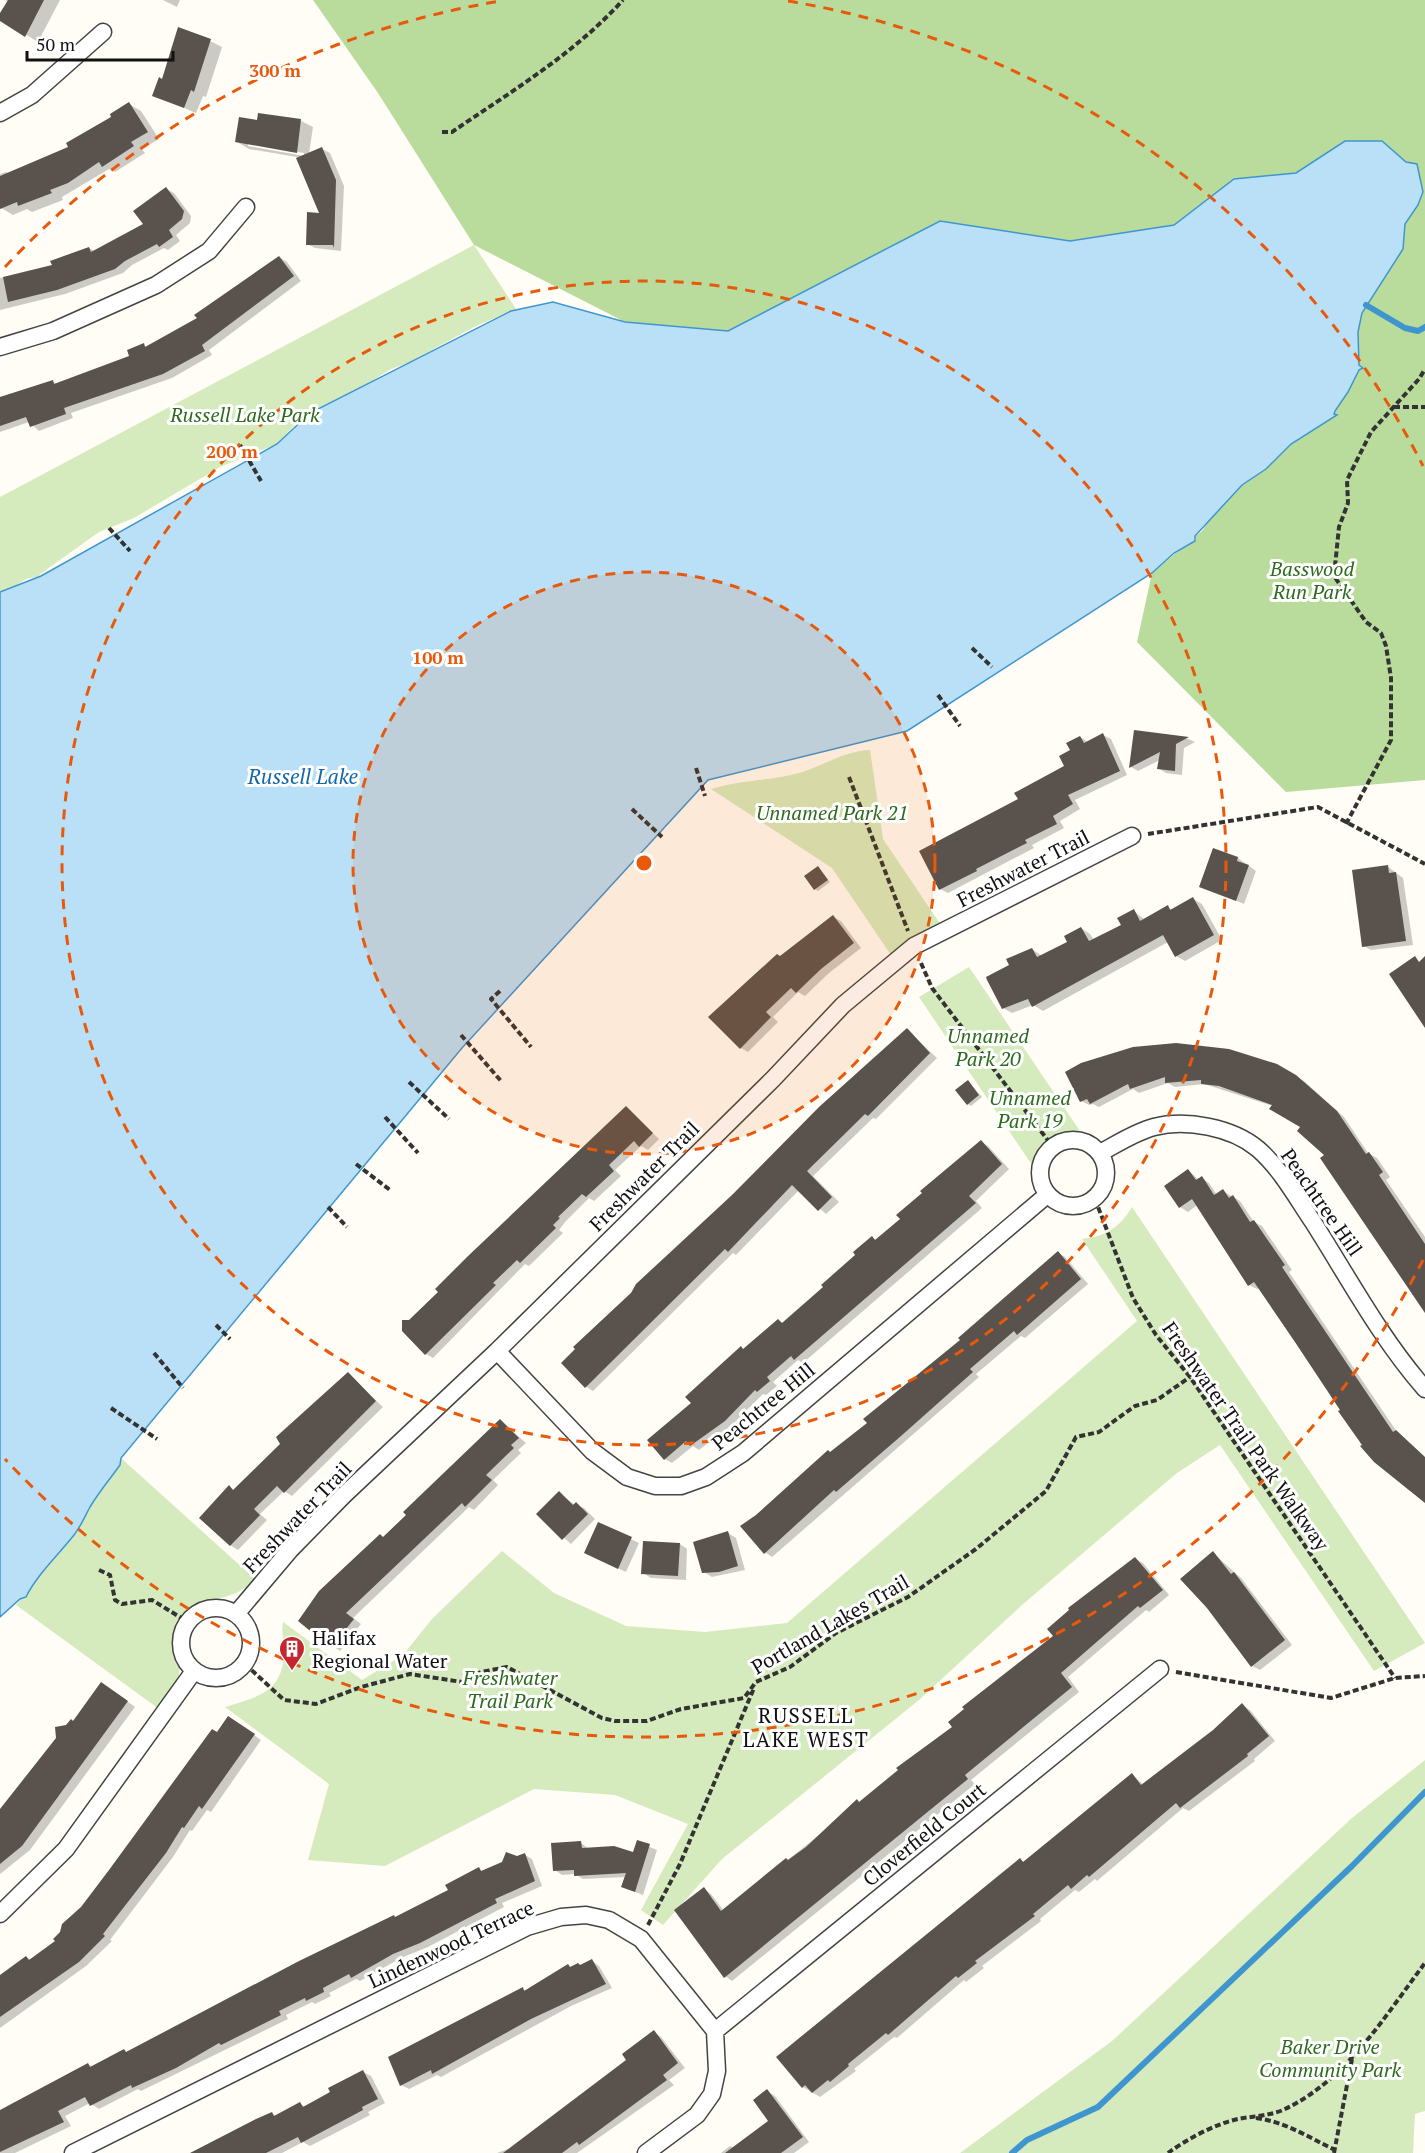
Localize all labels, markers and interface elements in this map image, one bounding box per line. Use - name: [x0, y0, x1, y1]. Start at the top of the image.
- scale bar: [27, 24, 172, 62]
- text: 50 m: [36, 32, 76, 56]
- text: 300 m: [249, 58, 301, 82]
- park label: Russell Lake Park: [169, 401, 320, 428]
- text: 200 m: [206, 439, 258, 463]
- park label: Basswood Run Park: [1269, 555, 1354, 605]
- text: 100 m: [412, 645, 464, 669]
- water label: Russell Lake: [247, 762, 359, 790]
- park label: Unnamed Park 21: [756, 799, 908, 826]
- street label: Freshwater Trail: [952, 823, 1094, 913]
- centre of rings: [634, 853, 654, 873]
- park label: Unnamed Park 20: [947, 1022, 1029, 1072]
- park label: Unnamed Park 19: [989, 1084, 1071, 1134]
- street label: Freshwater Trail: [583, 1115, 705, 1237]
- street label: Peachtree Hill: [1275, 1143, 1369, 1261]
- street label: Freshwater Trail Park Walkway: [1156, 1316, 1336, 1557]
- street label: Peachtree Hill: [706, 1356, 820, 1456]
- street label: Freshwater Trail: [237, 1455, 357, 1579]
- street label: Portland Lakes Trail: [746, 1568, 914, 1680]
- place label: Halifax Regional Water: [312, 1624, 448, 1674]
- building icon: Halifax Regional Water: [277, 1634, 307, 1672]
- park label: Freshwater Trail Park: [462, 1664, 559, 1714]
- district label: RUSSELL LAKE WEST: [743, 1701, 869, 1753]
- street label: Cloverfield Court: [857, 1776, 992, 1892]
- street label: Lindenwood Terrace: [364, 1894, 538, 1994]
- park label: Baker Drive Community Park: [1259, 2033, 1401, 2083]

